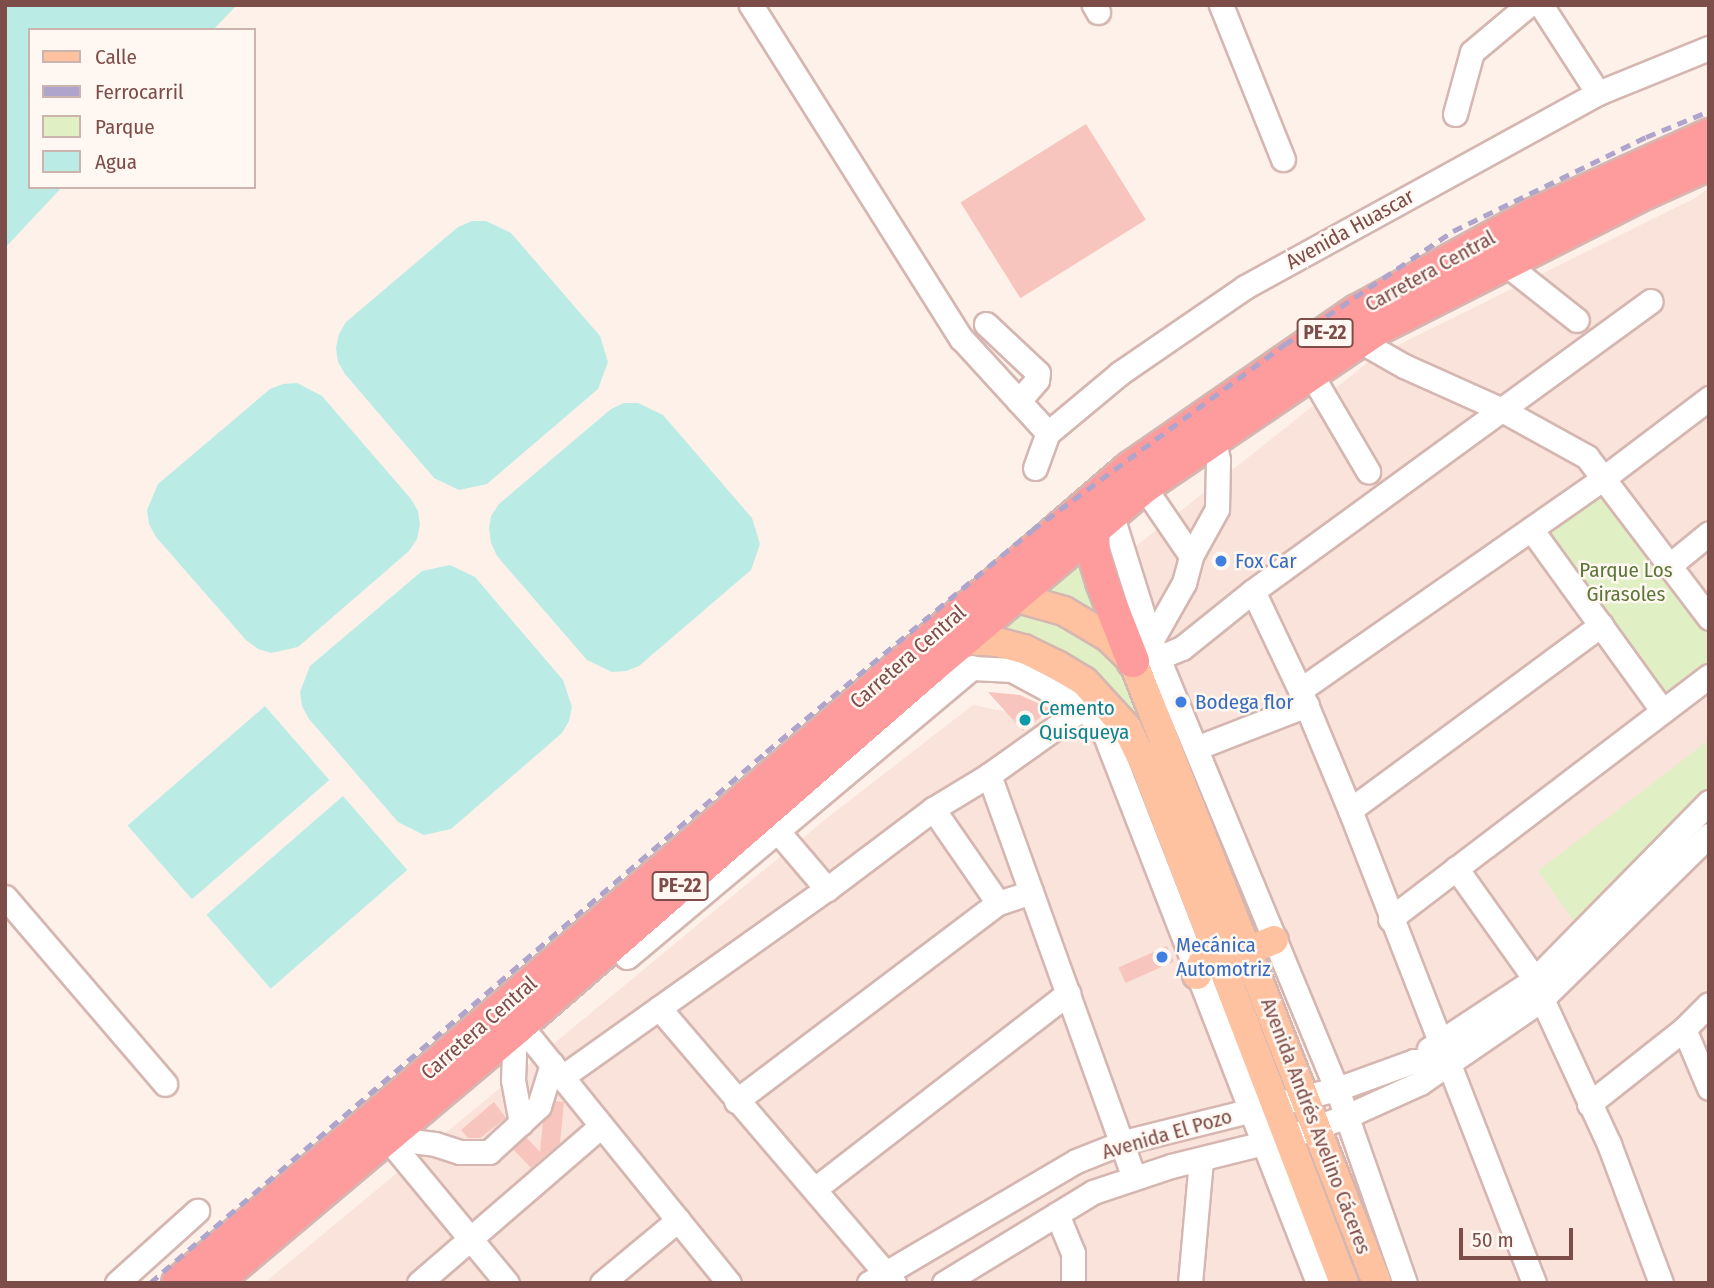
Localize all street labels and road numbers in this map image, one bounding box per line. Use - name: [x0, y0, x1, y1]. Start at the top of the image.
- street label: Avenida Huascar: [1281, 183, 1419, 275]
- street label: Carretera Central: [1361, 225, 1499, 317]
- road number: PE-22: [1295, 318, 1355, 348]
- street label: Carretera Central: [845, 600, 971, 714]
- road number: PE-22: [650, 870, 710, 902]
- street label: Carretera Central: [416, 971, 542, 1085]
- street label: Avenida Andrés Avelino Cáceres: [1255, 994, 1377, 1258]
- street label: Avenida El Pozo: [1099, 1103, 1235, 1165]

